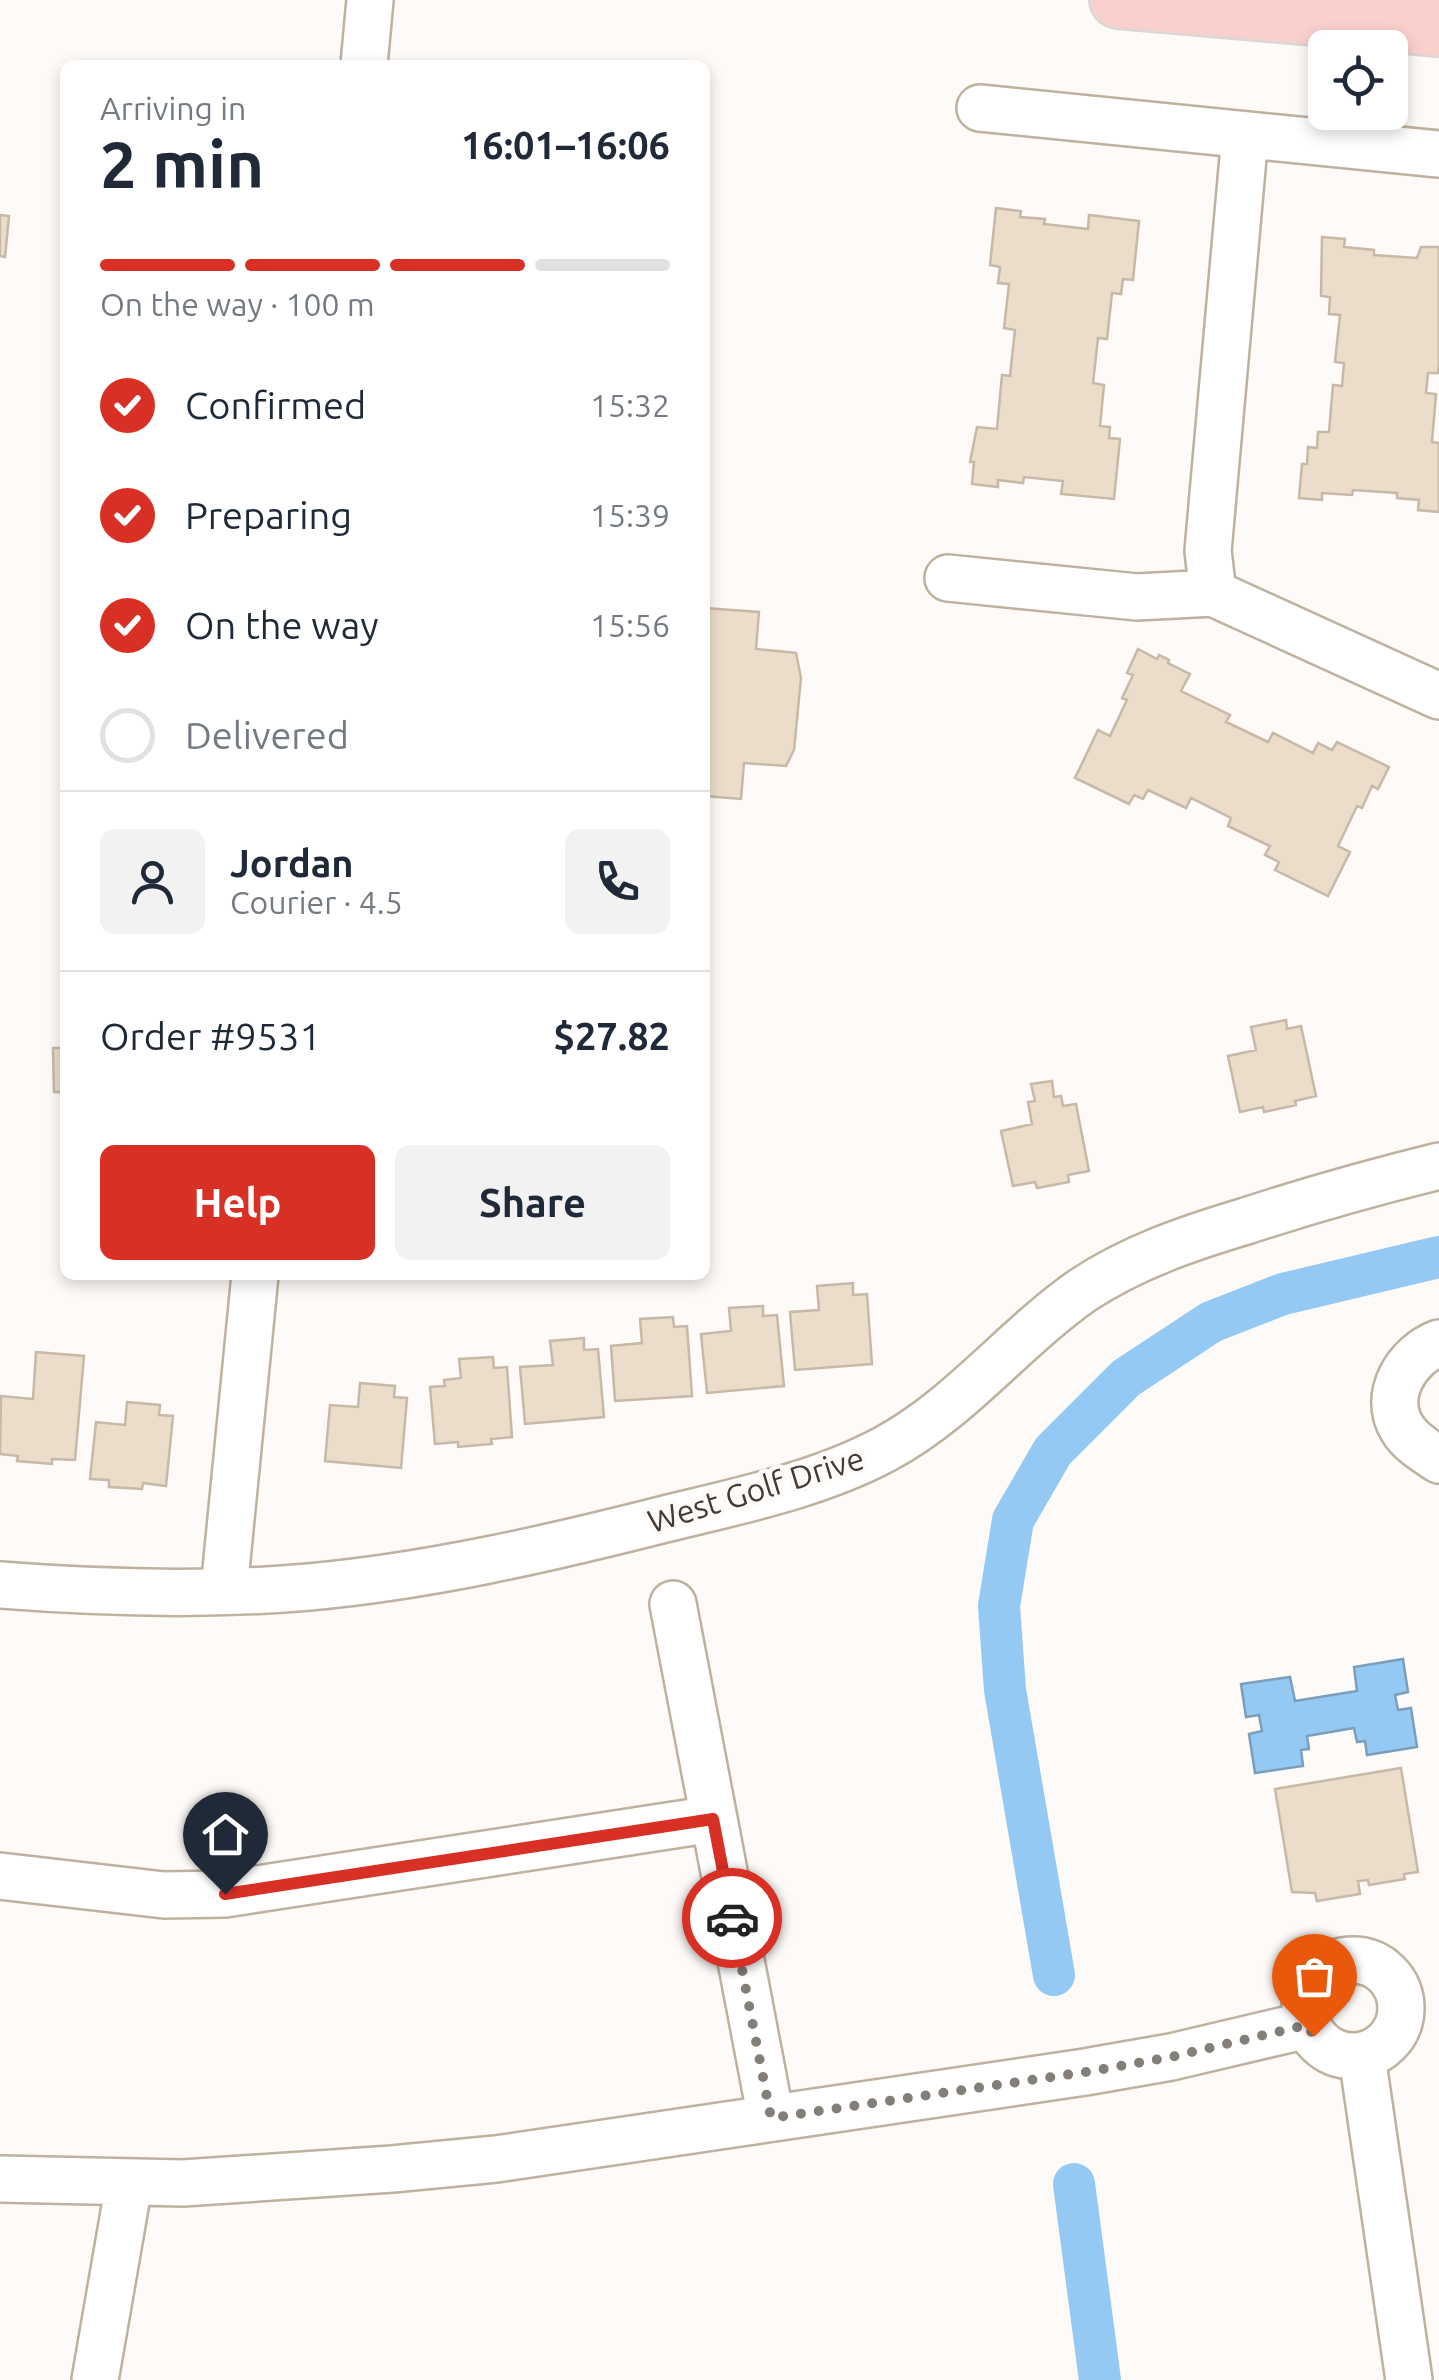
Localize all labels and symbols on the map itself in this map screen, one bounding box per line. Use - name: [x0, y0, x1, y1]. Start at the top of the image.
- street label: West Golf Drive: [643, 1439, 868, 1539]
- pin: [183, 1792, 268, 1895]
- courier: [682, 1868, 782, 1968]
- pin: [1272, 1934, 1357, 2037]

